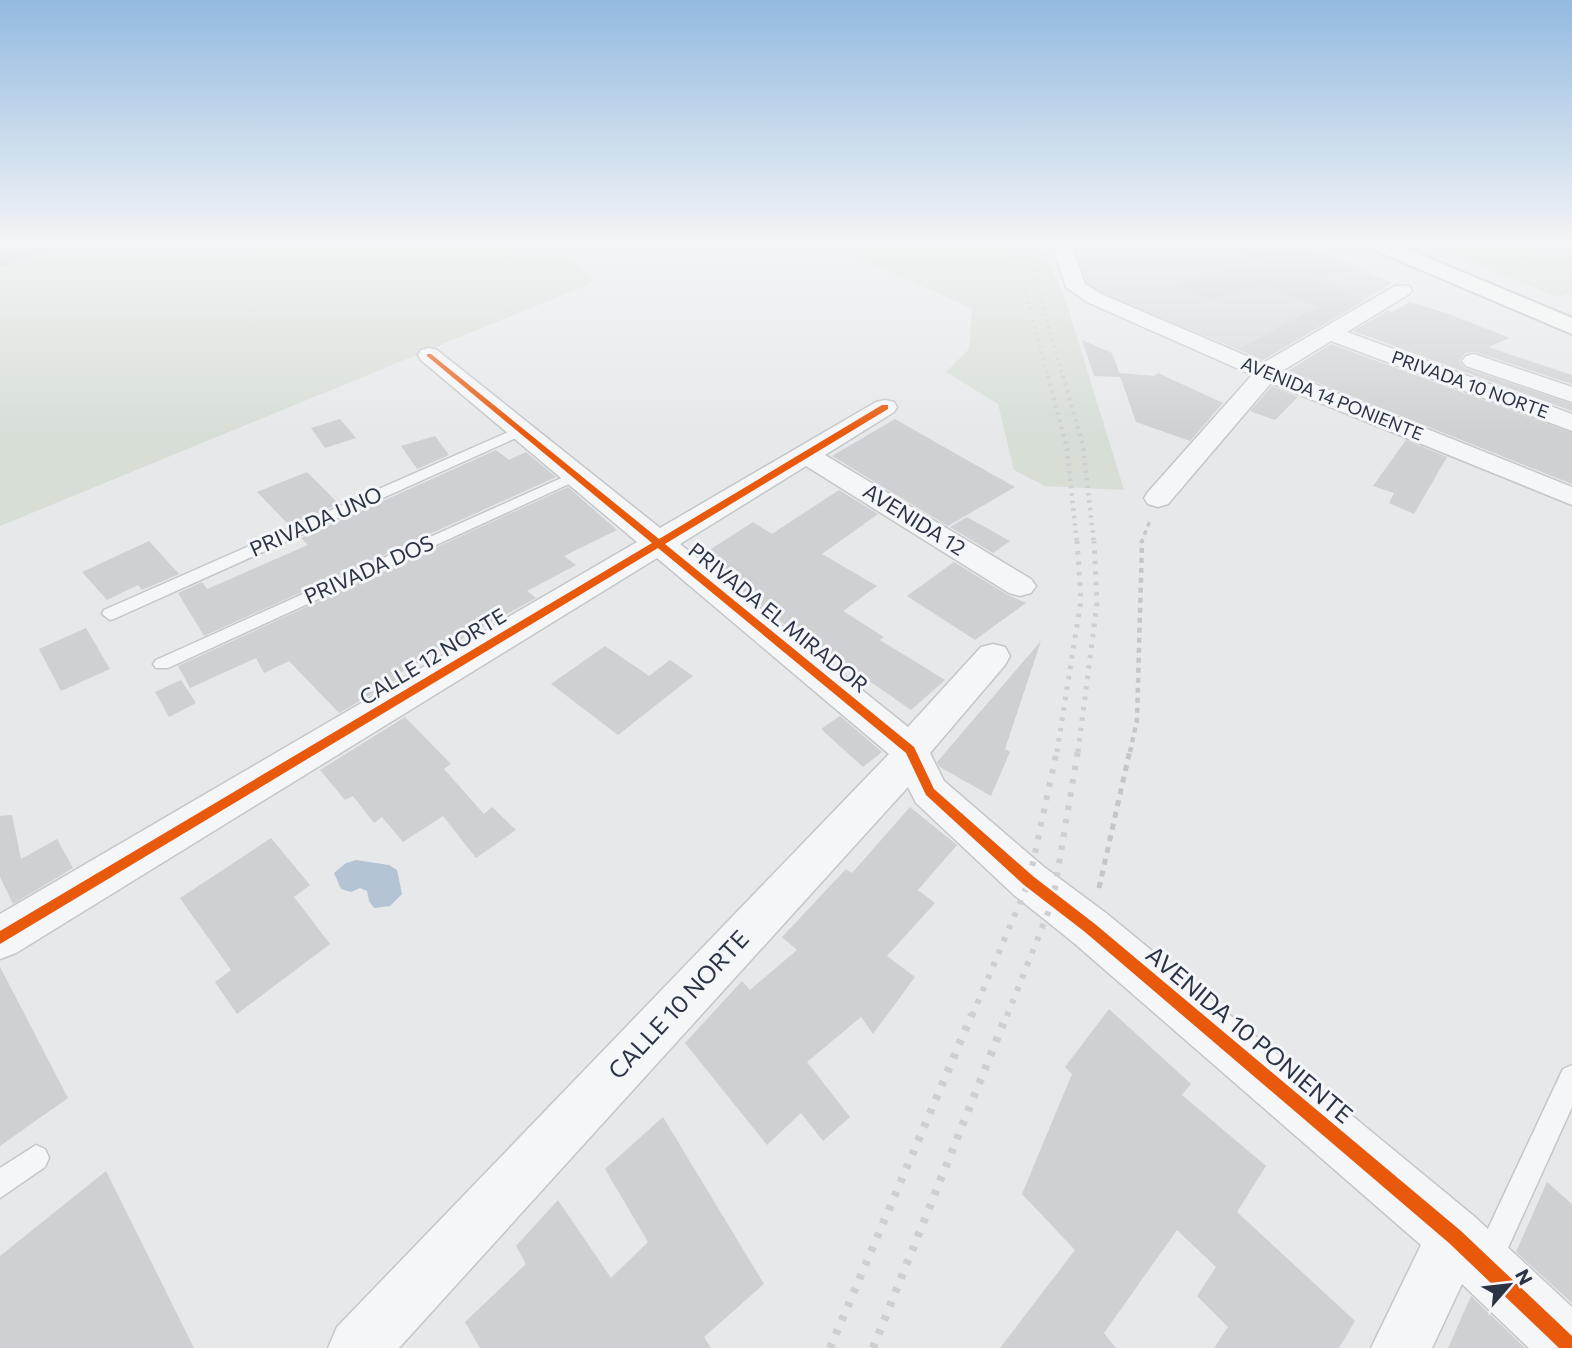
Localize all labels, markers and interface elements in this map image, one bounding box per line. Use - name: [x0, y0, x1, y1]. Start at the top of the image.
- street label: PRIVADA 10 NORTE: [1389, 345, 1552, 423]
- street label: AVENIDA 14 PONIENTE: [1238, 351, 1427, 445]
- street label: AVENIDA 12: [859, 478, 970, 560]
- street label: PRIVADA UNO: [245, 480, 385, 561]
- street label: PRIVADA DOS: [300, 529, 437, 608]
- street label: PRIVADA EL MIRADOR: [684, 537, 874, 697]
- street label: CALLE 12 NORTE: [354, 602, 510, 709]
- street label: CALLE 10 NORTE: [602, 924, 754, 1084]
- street label: AVENIDA 10 PONIENTE: [1141, 939, 1359, 1129]
- north arrow: [1474, 1250, 1544, 1320]
- text: N: [1511, 1265, 1538, 1288]

